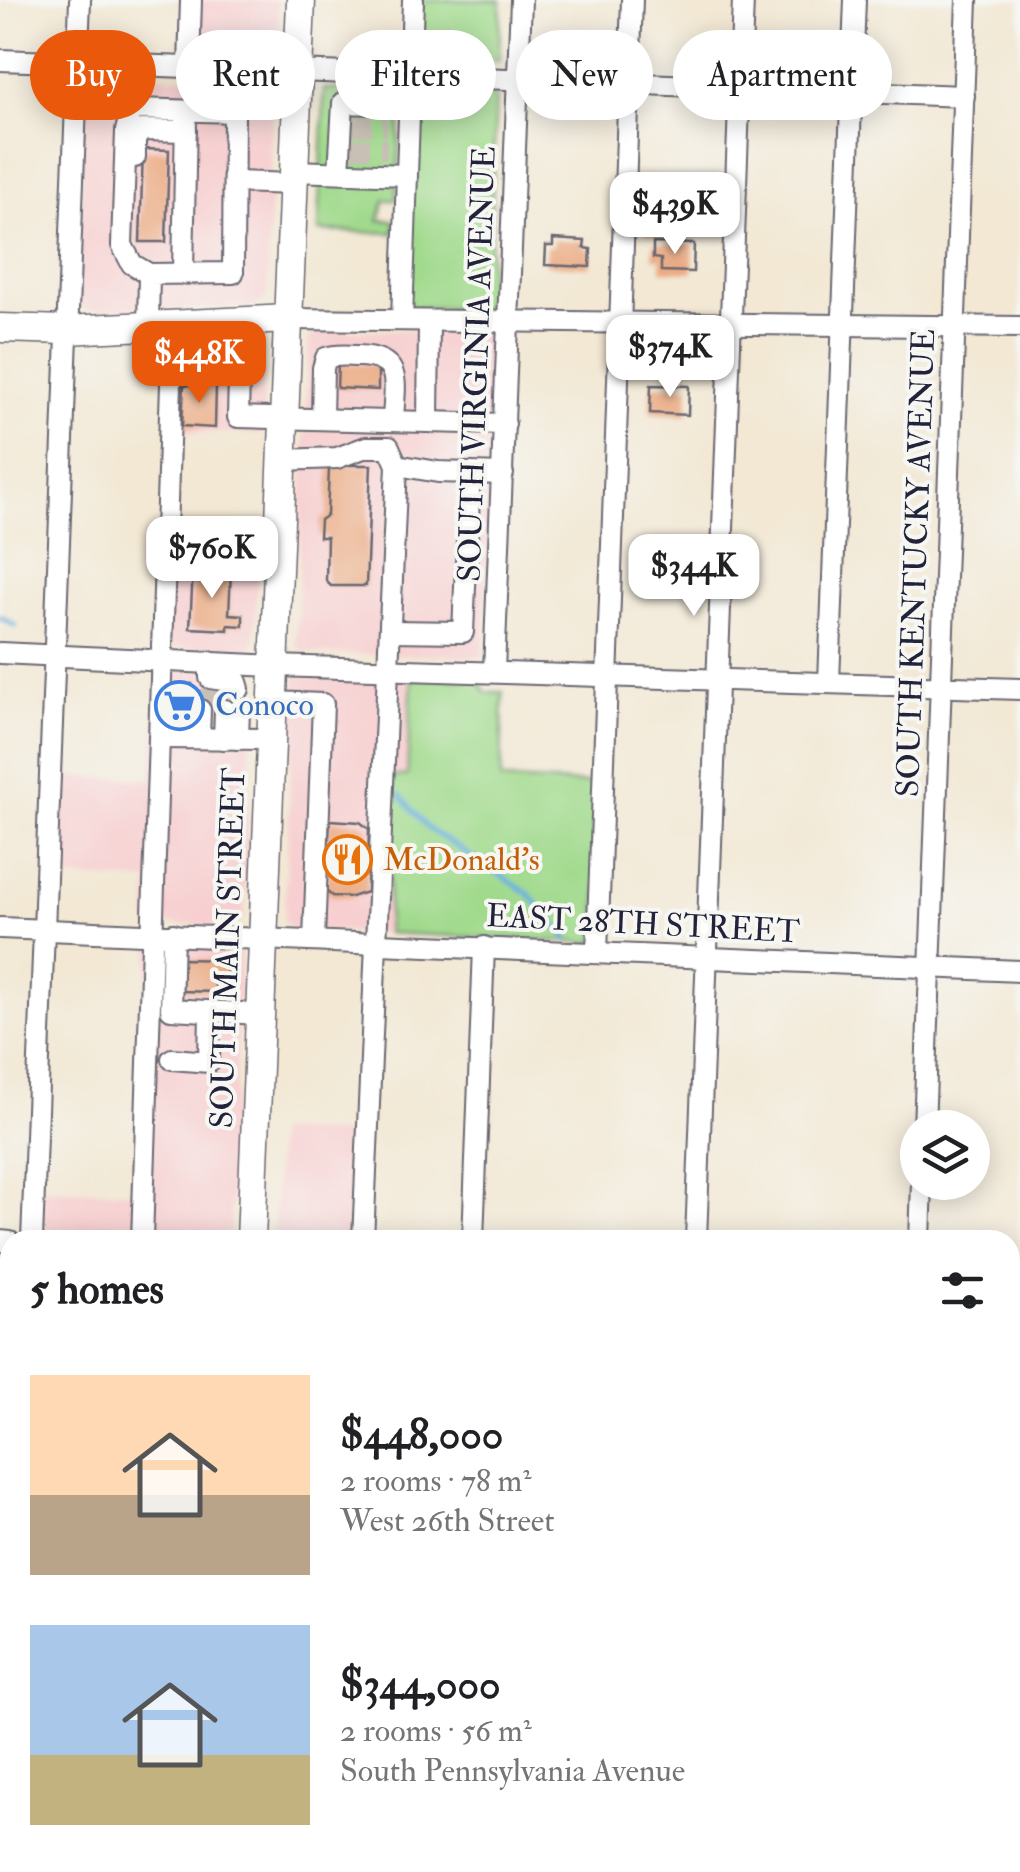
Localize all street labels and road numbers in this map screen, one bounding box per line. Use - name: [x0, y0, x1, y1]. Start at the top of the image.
- street label: SOUTH VIRGINIA AVENUE: [449, 146, 505, 582]
- street label: SOUTH KENTUCKY AVENUE: [888, 328, 944, 798]
- street label: SOUTH MAIN STREET: [202, 767, 254, 1129]
- street label: EAST 28TH STREET: [485, 896, 801, 952]

